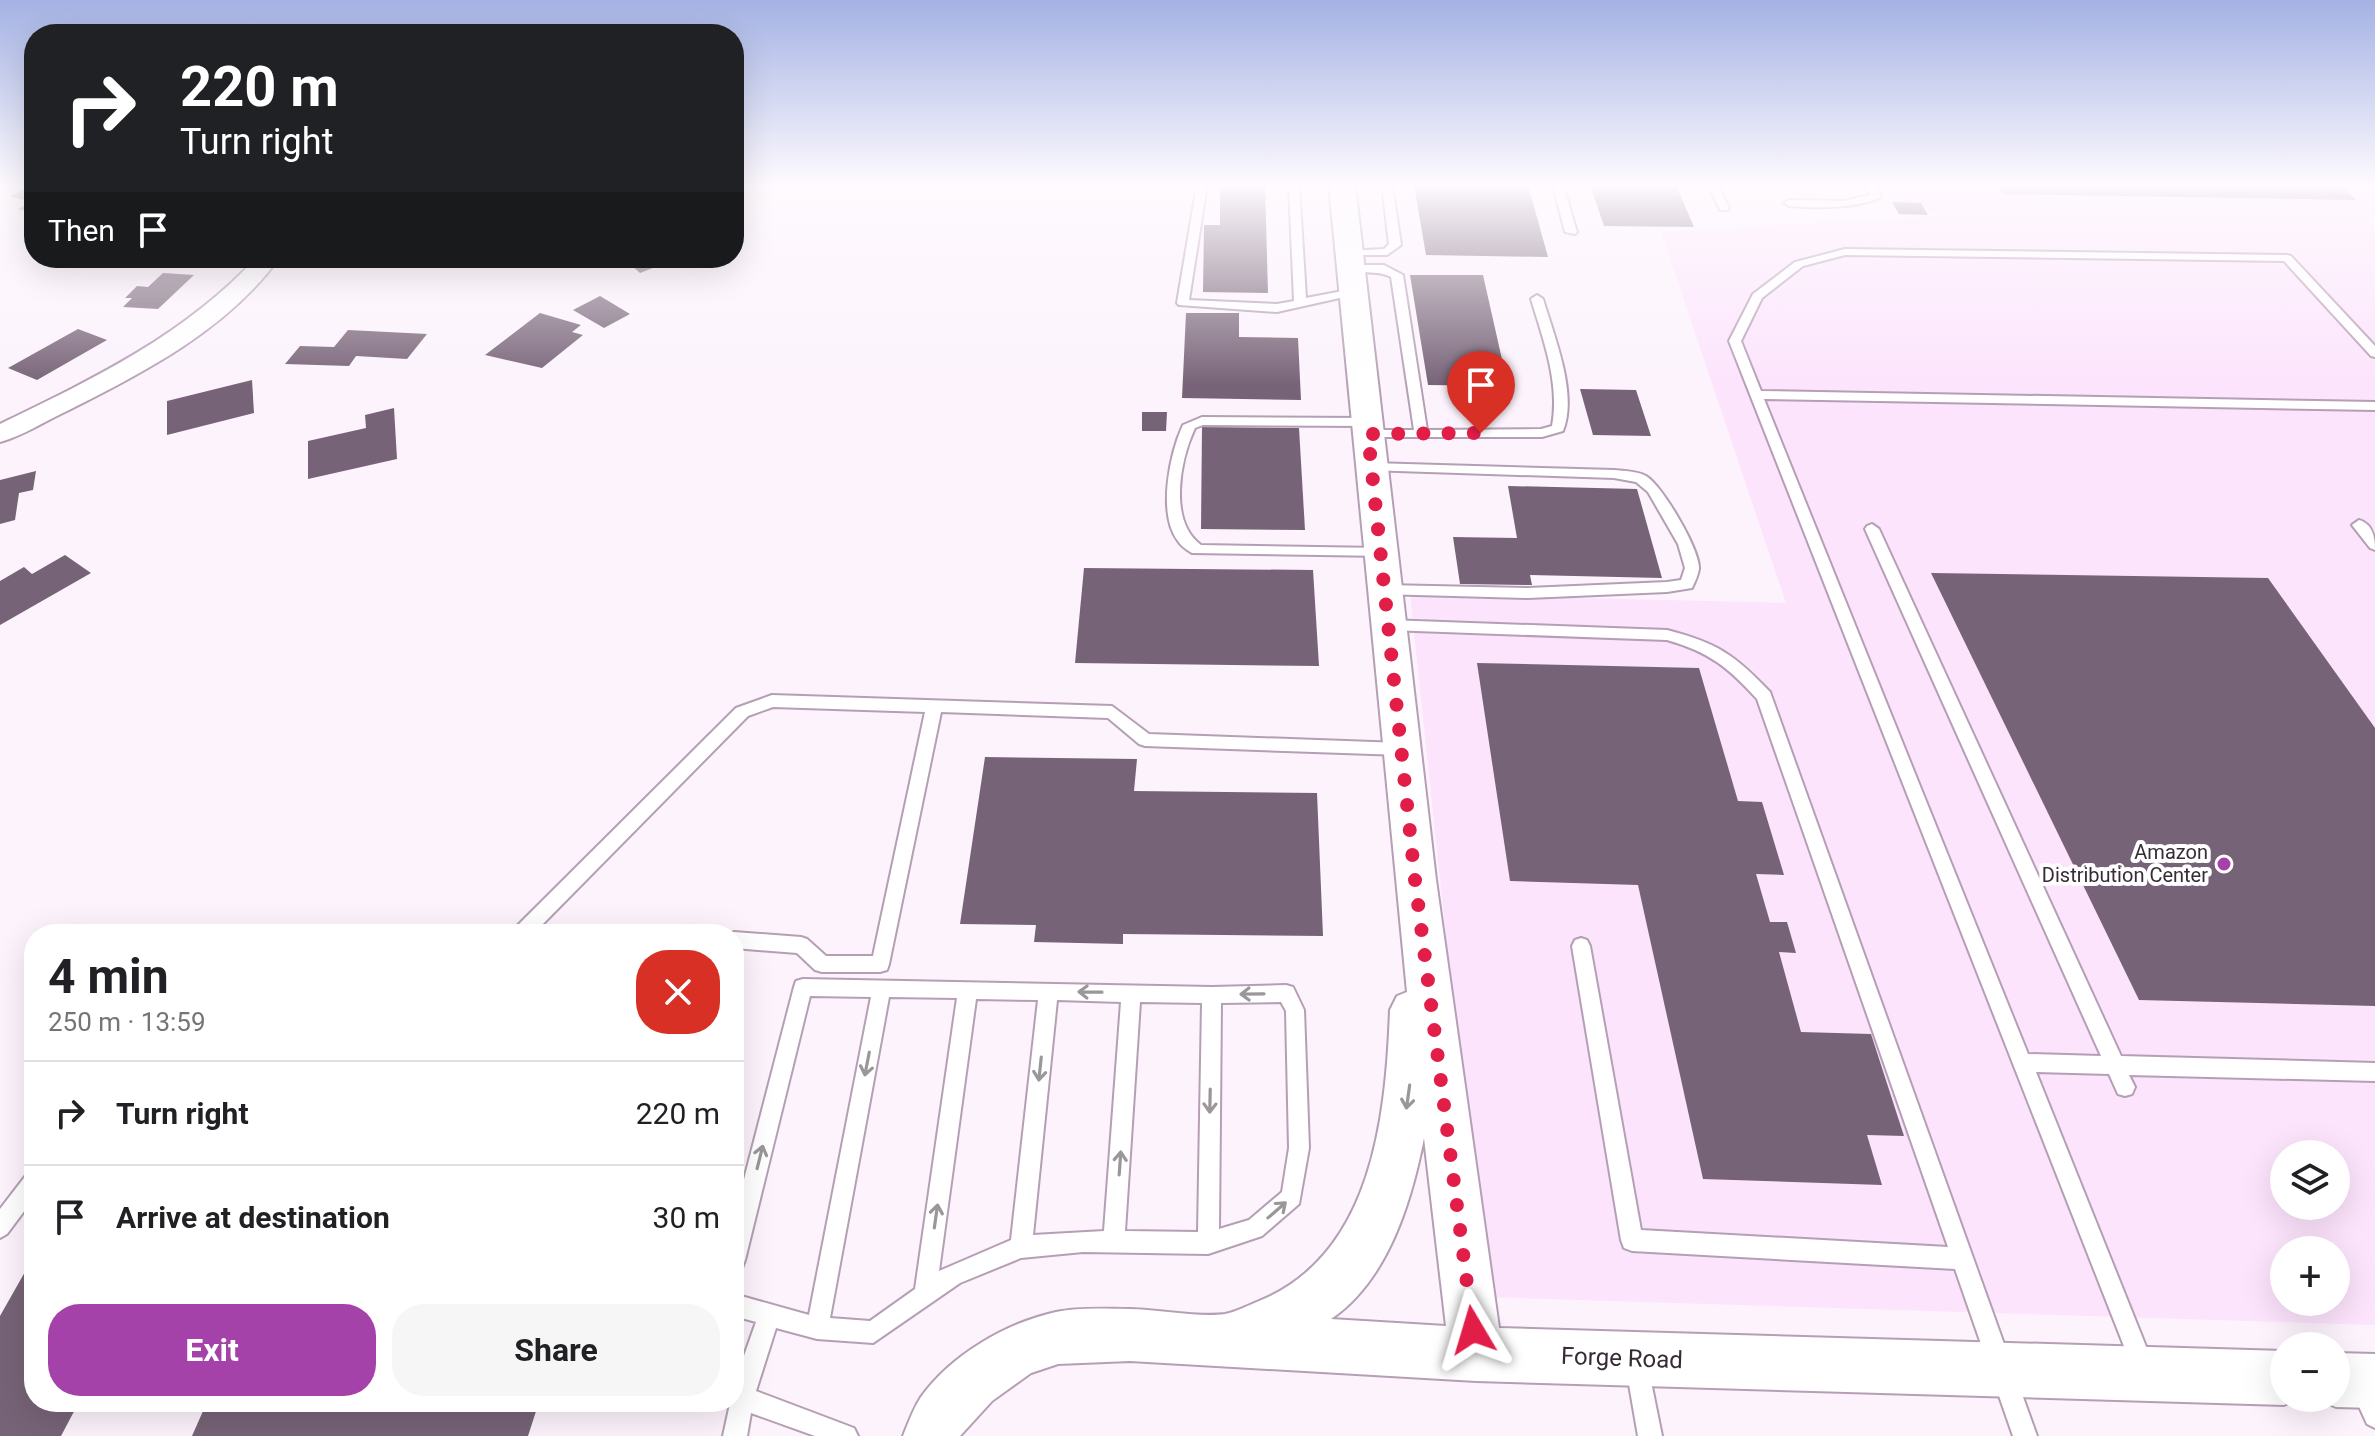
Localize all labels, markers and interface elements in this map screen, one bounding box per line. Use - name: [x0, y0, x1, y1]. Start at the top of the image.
- text: 220 m: [180, 54, 339, 120]
- icon: right: [48, 56, 152, 160]
- text: Turn right: [180, 121, 333, 163]
- icon: arrive: [131, 208, 175, 252]
- text: Then: [48, 213, 115, 248]
- pin: [1447, 351, 1515, 433]
- icon: arrive: [1459, 363, 1503, 407]
- place label: Amazon Distribution Center: [2042, 840, 2208, 887]
- marker: Amazon Distribution Center: [2215, 855, 2233, 873]
- text: 4 min: [48, 948, 169, 1005]
- button: close: [636, 950, 720, 1034]
- one-way arrow: [1077, 985, 1104, 1000]
- one-way arrow: [1239, 986, 1266, 1002]
- text: 250 m · 13:59: [48, 1007, 206, 1037]
- one-way arrow: [859, 1051, 874, 1076]
- one-way arrow: [1033, 1055, 1048, 1082]
- one-way arrow: [1400, 1084, 1415, 1110]
- one-way arrow: [1203, 1087, 1218, 1114]
- icon: right: [48, 1091, 92, 1135]
- text: Turn right: [116, 1096, 249, 1131]
- text: 220 m: [636, 1096, 720, 1131]
- map controls: [2270, 1140, 2350, 1412]
- button: layers: [2270, 1140, 2350, 1220]
- one-way arrow: [753, 1145, 768, 1171]
- one-way arrow: [1113, 1150, 1128, 1177]
- icon: arrive: [48, 1195, 92, 1239]
- text: Arrive at destination: [116, 1200, 390, 1235]
- text: 30 m: [653, 1200, 720, 1235]
- one-way arrow: [1266, 1201, 1286, 1219]
- one-way arrow: [929, 1204, 944, 1229]
- button: +: [2270, 1236, 2350, 1316]
- position arrow: [1431, 1288, 1515, 1372]
- button: Exit: [48, 1304, 376, 1396]
- button: Share: [392, 1304, 720, 1396]
- button: −: [2270, 1332, 2350, 1412]
- street label: Forge Road: [1561, 1342, 1683, 1374]

